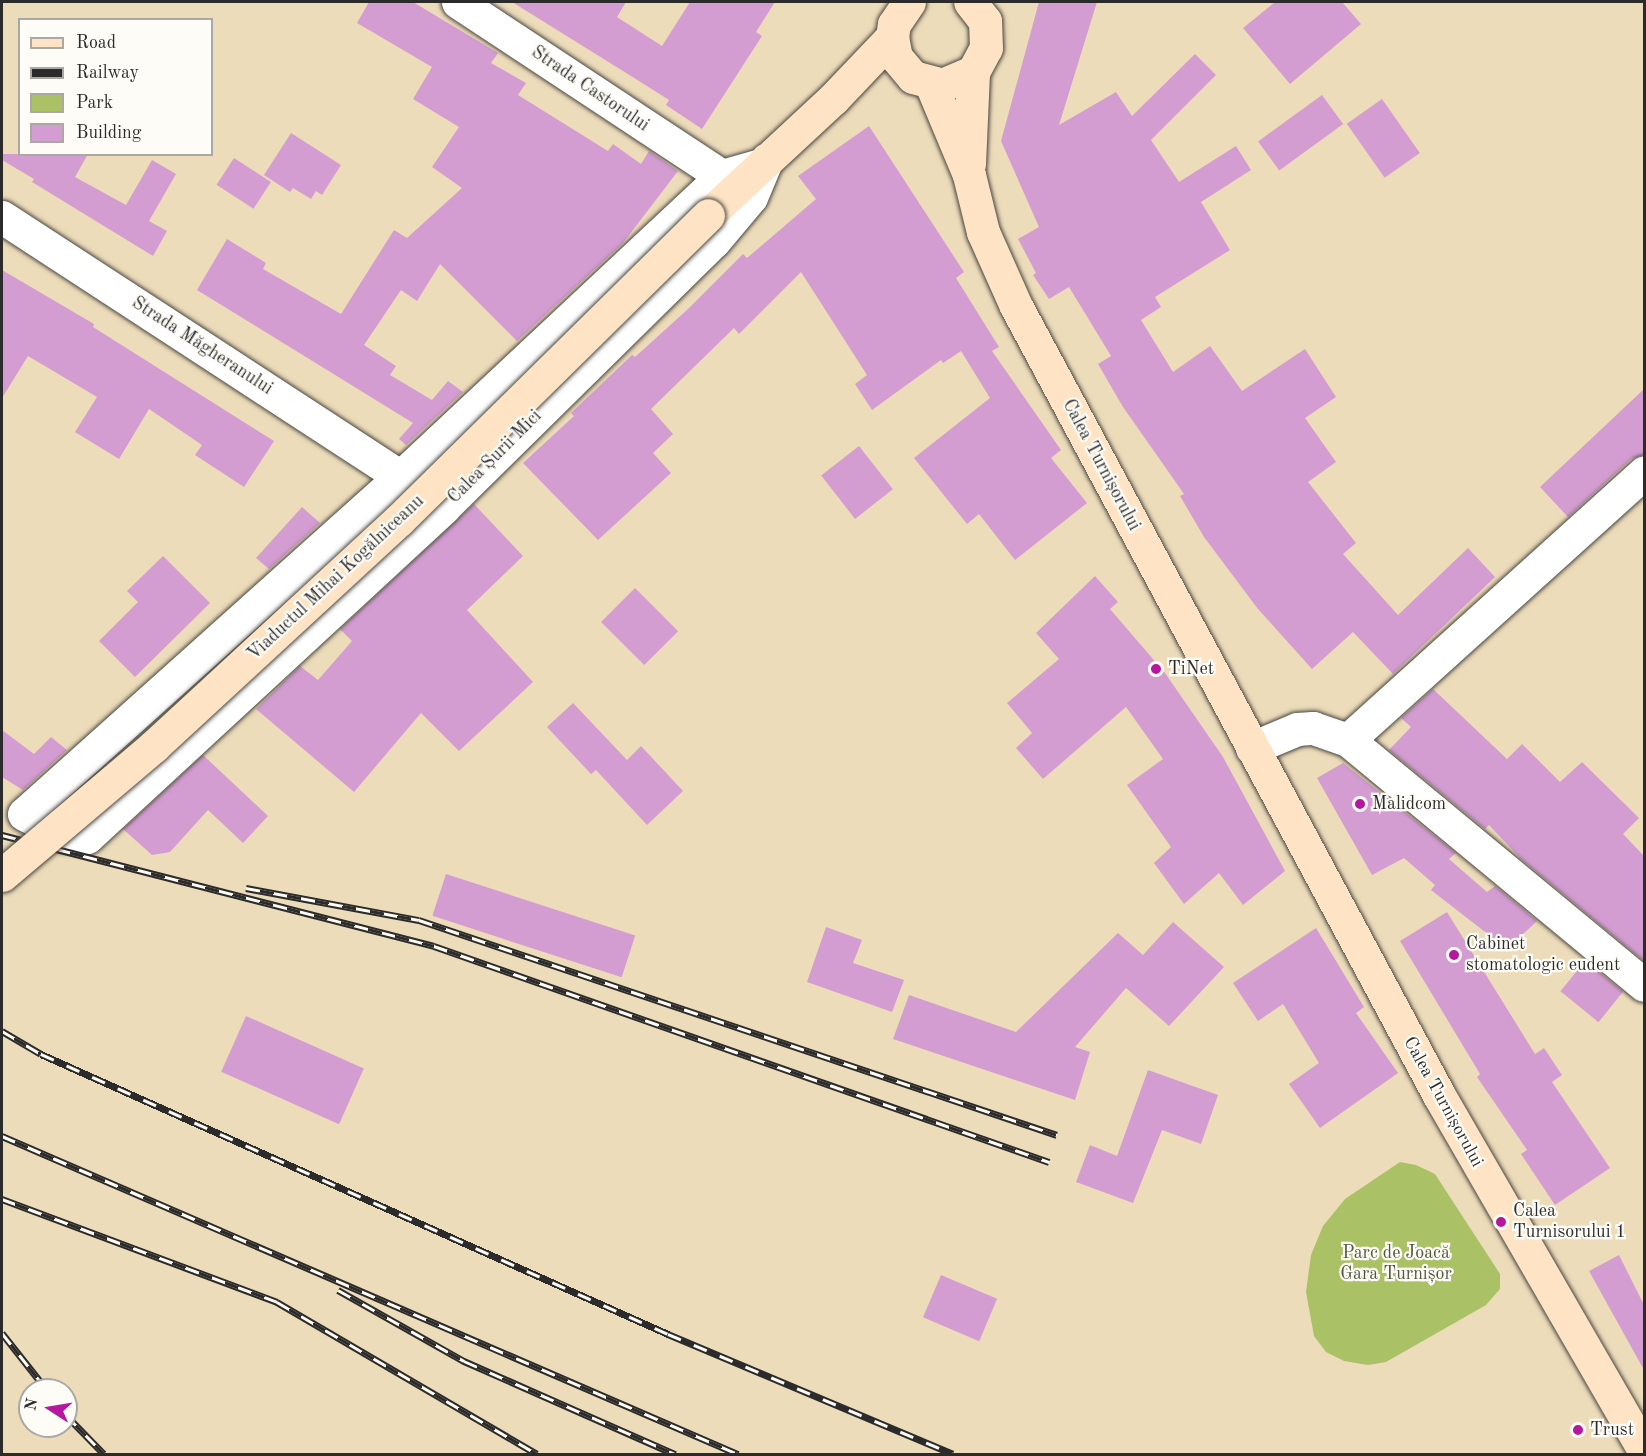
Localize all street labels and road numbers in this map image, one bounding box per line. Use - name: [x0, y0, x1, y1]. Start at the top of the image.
- street label: Strada Castorului: [527, 42, 653, 136]
- street label: Strada Măgheranului: [127, 292, 277, 400]
- street label: Calea Turnișorului: [1057, 396, 1145, 534]
- street label: Calea Șurii Mici: [444, 406, 546, 508]
- street label: Viaductul Mihai Kogălniceanu: [243, 491, 429, 665]
- street label: Calea Turnișorului: [1398, 1033, 1488, 1171]

